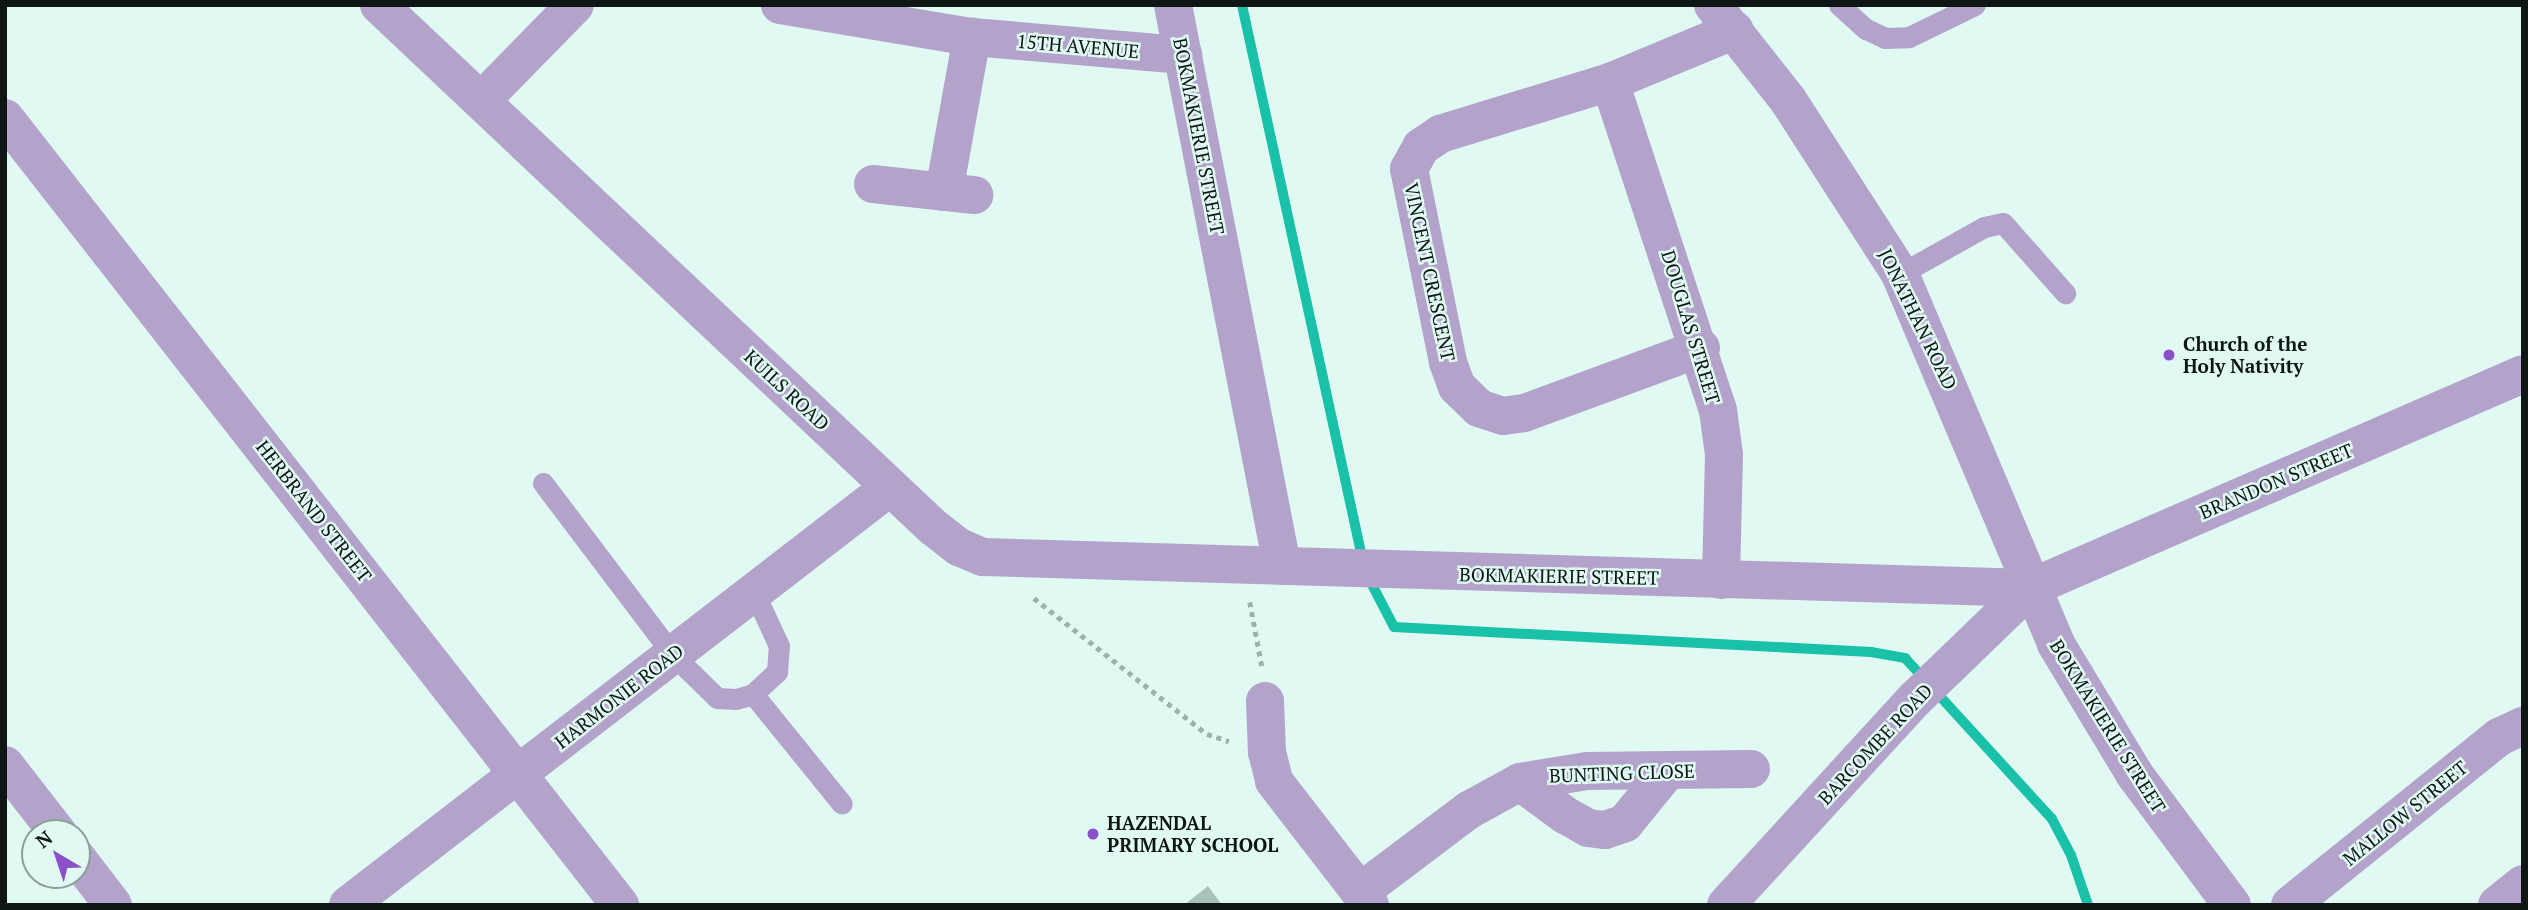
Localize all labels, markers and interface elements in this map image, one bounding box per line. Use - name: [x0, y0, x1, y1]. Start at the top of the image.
- street label: 15TH AVENUE: [1016, 29, 1140, 63]
- street label: BOKMAKIERIE STREET: [1169, 36, 1229, 236]
- street label: VINCENT CRESCENT: [1400, 181, 1460, 363]
- street label: JONATHAN ROAD: [1874, 245, 1962, 393]
- street label: DOUGLAS STREET: [1657, 247, 1725, 407]
- place label: Church of the Holy Nativity: [2183, 333, 2307, 377]
- street label: KUILS ROAD: [740, 345, 834, 435]
- marker: Church of the Holy Nativity: [2161, 347, 2177, 363]
- street label: HERBRAND STREET: [252, 436, 376, 586]
- street label: BRANDON STREET: [2196, 438, 2356, 524]
- street label: BOKMAKIERIE STREET: [1459, 563, 1659, 589]
- street label: BOKMAKIERIE STREET: [2045, 635, 2171, 817]
- street label: HARMONIE ROAD: [550, 639, 688, 753]
- street label: BARCOMBE ROAD: [1813, 679, 1937, 809]
- street label: MALLOW STREET: [2338, 756, 2472, 870]
- street label: BUNTING CLOSE: [1549, 759, 1695, 787]
- place label: HAZENDAL PRIMARY SCHOOL: [1107, 812, 1278, 856]
- north arrow: [21, 819, 91, 889]
- text: N: [30, 825, 57, 853]
- marker: HAZENDAL PRIMARY SCHOOL: [1085, 826, 1101, 842]

